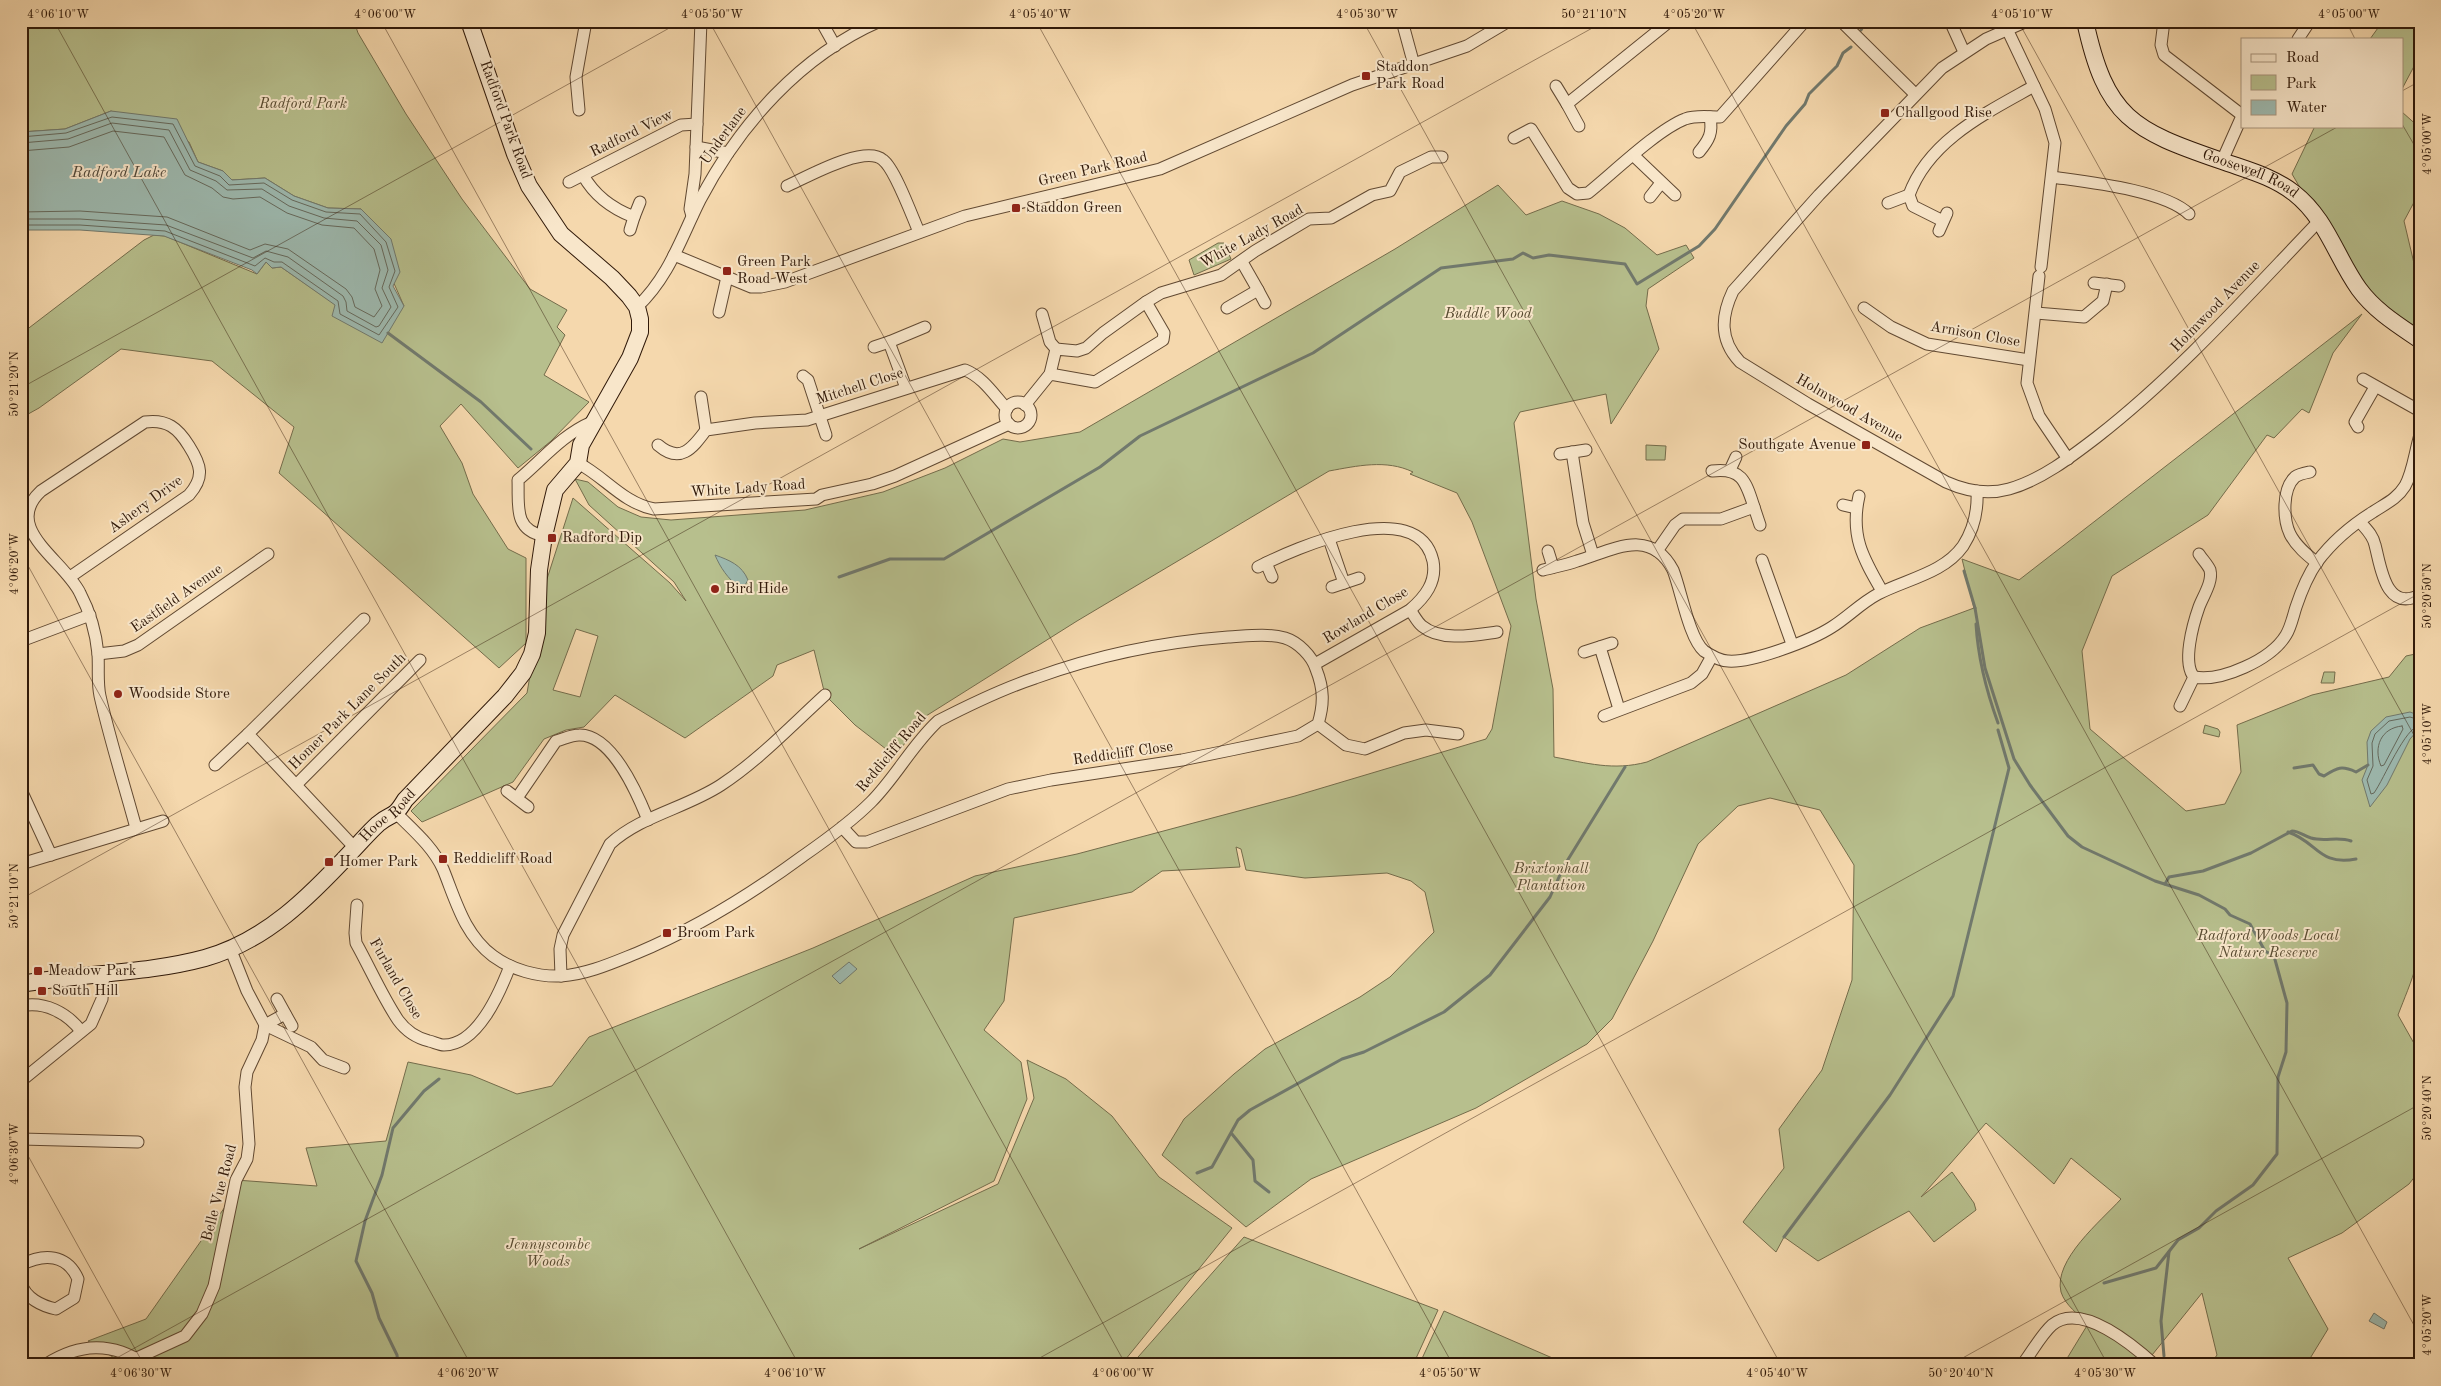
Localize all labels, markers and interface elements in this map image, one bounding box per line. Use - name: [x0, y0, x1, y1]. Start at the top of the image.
- text: 4°05'50"W: [681, 8, 743, 21]
- text: 4°05'40"W: [1009, 8, 1071, 21]
- text: 4°05'30"W: [1336, 8, 1398, 21]
- text: 50°21'10"N: [1561, 8, 1627, 21]
- text: 4°05'20"W: [1663, 8, 1725, 21]
- text: 4°05'10"W: [1991, 8, 2053, 21]
- text: 4°05'00"W: [2318, 8, 2380, 21]
- text: 4°06'10"W: [27, 9, 89, 21]
- text: 4°06'00"W: [354, 9, 416, 21]
- legend: [2241, 38, 2404, 128]
- text: Road: [2286, 51, 2320, 66]
- street label: Radford Park Road: [477, 59, 533, 181]
- place label: Staddon Park Road: [1376, 60, 1445, 92]
- marker: Staddon Park Road: [1360, 70, 1372, 82]
- text: Park: [2286, 77, 2317, 92]
- park label: Radford Park: [258, 97, 347, 112]
- text: Water: [2286, 101, 2327, 116]
- street label: Underlane: [698, 104, 750, 168]
- place label: Challgood Rise: [1895, 106, 1992, 121]
- street label: Radford View: [588, 107, 676, 160]
- marker: Challgood Rise: [1879, 107, 1891, 119]
- text: 4°05'00"W: [2421, 113, 2434, 175]
- street label: Goosewell Road: [2200, 147, 2301, 201]
- street label: Green Park Road: [1037, 150, 1149, 190]
- water label: Radford Lake: [71, 165, 167, 181]
- place label: Staddon Green: [1026, 201, 1122, 216]
- marker: Staddon Green: [1010, 202, 1022, 214]
- street label: White Lady Road: [1198, 202, 1306, 272]
- place label: Green Park Road West: [737, 255, 811, 287]
- street label: Holmwood Avenue: [2169, 258, 2263, 356]
- marker: Green Park Road West: [721, 265, 733, 277]
- park label: Buddle Wood: [1443, 307, 1533, 322]
- street label: Arnison Close: [1929, 320, 2021, 350]
- text: 50°21'20"N: [8, 351, 21, 417]
- street label: Mitchell Close: [815, 366, 906, 408]
- street label: Holmwood Avenue: [1793, 372, 1905, 446]
- place label: Southgate Avenue: [1738, 438, 1856, 453]
- marker: Southgate Avenue: [1860, 439, 1872, 451]
- street label: Ashery Drive: [106, 473, 186, 537]
- street label: White Lady Road: [690, 477, 806, 501]
- place label: Radford Dip: [562, 531, 642, 546]
- marker: Radford Dip: [546, 532, 558, 544]
- text: 4°06'20"W: [9, 533, 21, 595]
- street label: Eastfield Avenue: [128, 562, 226, 636]
- text: 50°20'50"N: [2421, 563, 2434, 629]
- place label: Bird Hide: [725, 582, 788, 597]
- marker: Bird Hide: [709, 583, 721, 595]
- street label: Rowland Close: [1321, 585, 1411, 647]
- street label: Homer Park Lane South: [287, 651, 409, 773]
- place label: Woodside Store: [128, 687, 230, 702]
- marker: Woodside Store: [112, 688, 124, 700]
- text: 4°05'10"W: [2421, 703, 2434, 765]
- street label: Reddicliff Road: [854, 710, 930, 796]
- street label: Reddicliff Close: [1072, 740, 1174, 768]
- street label: Hooe Road: [357, 786, 419, 845]
- place label: Reddicliff Road: [453, 852, 553, 867]
- marker: Reddicliff Road: [437, 853, 449, 865]
- place label: Homer Park: [339, 855, 419, 870]
- marker: Homer Park: [323, 856, 335, 868]
- park label: Brixtonhall Plantation: [1512, 862, 1589, 894]
- text: 50°21'10"N: [8, 863, 21, 929]
- place label: Broom Park: [677, 926, 756, 941]
- marker: Broom Park: [661, 927, 673, 939]
- park label: Radford Woods Local Nature Reserve: [2196, 929, 2339, 961]
- street label: Furland Close: [366, 936, 424, 1022]
- place label: Meadow Park: [48, 964, 137, 979]
- marker: Meadow Park: [32, 965, 44, 977]
- place label: South Hill: [52, 984, 118, 999]
- marker: South Hill: [36, 985, 48, 997]
- text: 50°20'40"N: [2421, 1075, 2434, 1141]
- text: 4°06'30"W: [9, 1123, 21, 1185]
- street label: Belle Vue Road: [200, 1143, 240, 1243]
- park label: Jennyscombe Woods: [506, 1238, 590, 1270]
- text: 4°05'20"W: [2421, 1294, 2434, 1356]
- text: 4°05'50"W: [1419, 1367, 1481, 1380]
- text: 4°05'40"W: [1746, 1367, 1808, 1380]
- text: 50°20'40"N: [1928, 1367, 1994, 1380]
- text: 4°05'30"W: [2074, 1367, 2136, 1380]
- text: 4°06'30"W: [110, 1368, 172, 1380]
- text: 4°06'20"W: [437, 1368, 499, 1380]
- text: 4°06'10"W: [764, 1368, 826, 1380]
- text: 4°06'00"W: [1092, 1368, 1154, 1380]

